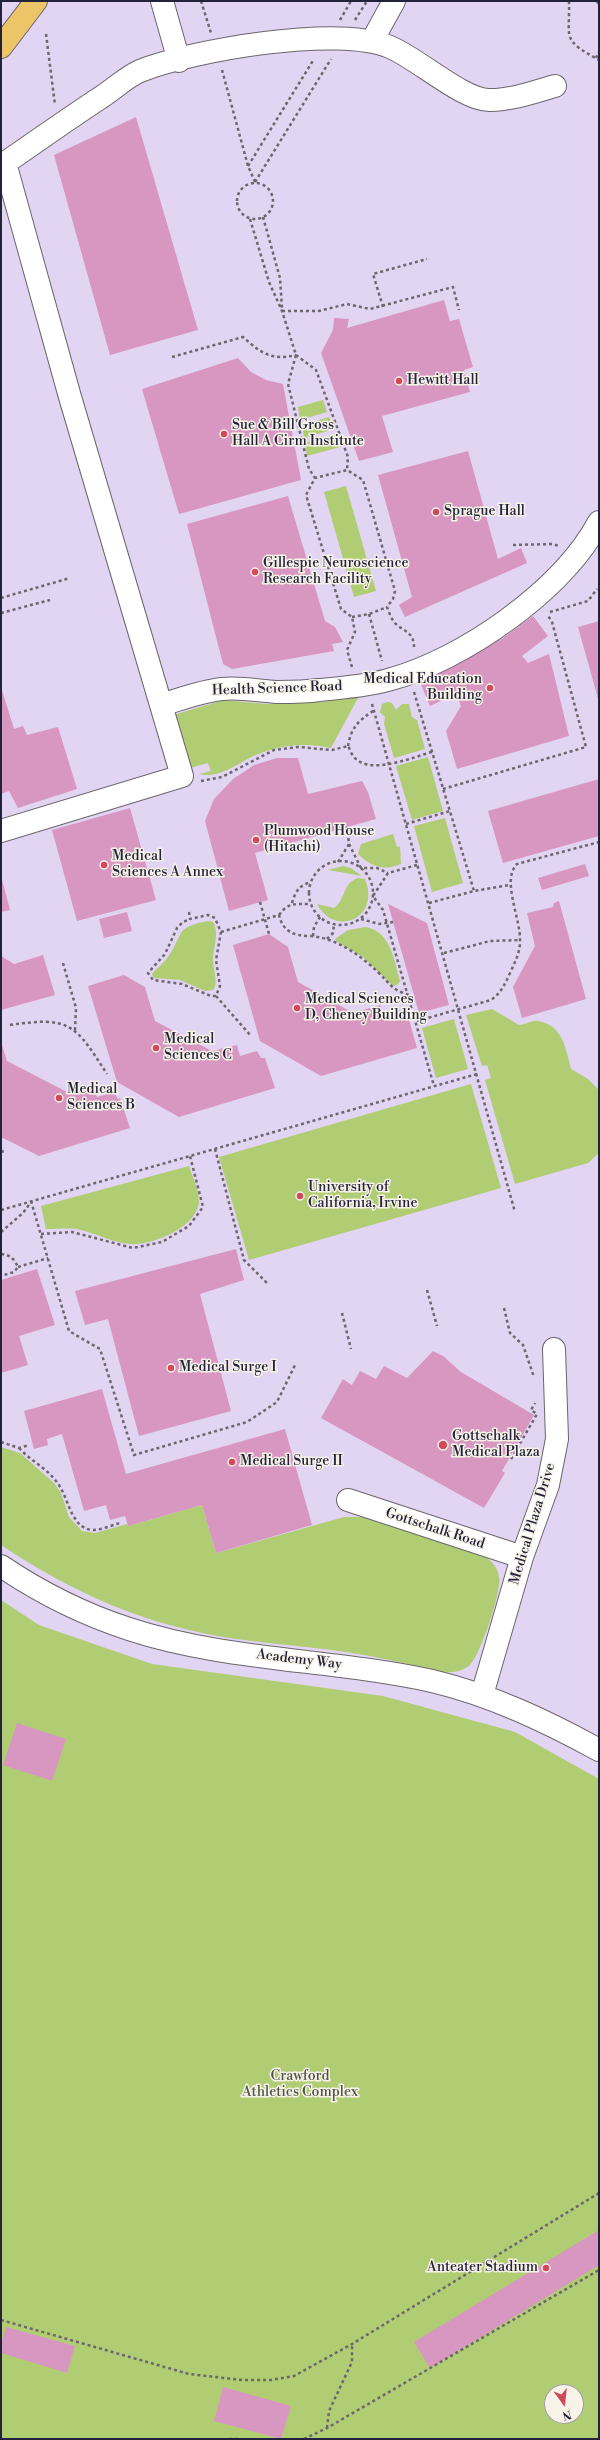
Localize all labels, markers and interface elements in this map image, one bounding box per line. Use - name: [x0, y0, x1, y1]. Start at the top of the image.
- place label: Hewitt Hall: [407, 373, 479, 389]
- marker: Hewitt Hall: [394, 376, 404, 386]
- place label: Sue & Bill Gross Hall A Cirm Institute: [232, 418, 364, 450]
- marker: Sue & Bill Gross Hall A Cirm Institute: [219, 429, 229, 439]
- place label: Sprague Hall: [444, 504, 525, 520]
- marker: Sprague Hall: [431, 507, 441, 517]
- place label: Gillespie Neuroscience Research Facility: [263, 556, 409, 588]
- marker: Gillespie Neuroscience Research Facility: [250, 567, 260, 577]
- place label: Medical Education Building: [363, 672, 482, 704]
- street label: Health Science Road: [211, 678, 343, 700]
- marker: Medical Education Building: [485, 683, 495, 693]
- place label: Plumwood House (Hitachi): [264, 824, 374, 856]
- marker: Plumwood House (Hitachi): [251, 835, 261, 845]
- place label: Medical Sciences A Annex: [112, 849, 223, 882]
- marker: Medical Sciences A Annex: [99, 860, 109, 870]
- place label: Medical Sciences D, Cheney Building: [305, 992, 427, 1024]
- marker: Medical Sciences D, Cheney Building: [292, 1003, 302, 1013]
- place label: Medical Sciences C: [164, 1032, 232, 1064]
- marker: Medical Sciences C: [151, 1043, 161, 1053]
- place label: Medical Sciences B: [67, 1082, 135, 1114]
- marker: Medical Sciences B: [54, 1093, 64, 1103]
- place label: University of California, Irvine: [308, 1180, 417, 1212]
- marker: University of California, Irvine: [295, 1191, 305, 1201]
- place label: Medical Surge I: [179, 1360, 276, 1376]
- marker: Medical Surge I: [166, 1363, 176, 1373]
- place label: Gottschalk Medical Plaza: [452, 1429, 540, 1462]
- marker: Gottschalk Medical Plaza: [437, 1439, 449, 1451]
- place label: Medical Surge II: [240, 1454, 343, 1470]
- marker: Medical Surge II: [227, 1457, 237, 1467]
- street label: Medical Plaza Drive: [506, 1461, 560, 1587]
- street label: Gottschalk Road: [383, 1505, 487, 1553]
- street label: Academy Way: [255, 1646, 343, 1674]
- park label: Crawford Athletics Complex: [242, 2069, 358, 2102]
- place label: Anteater Stadium: [427, 2260, 538, 2276]
- marker: Anteater Stadium: [541, 2263, 551, 2273]
- north arrow: [544, 2384, 584, 2424]
- text: N: [561, 2407, 573, 2423]

